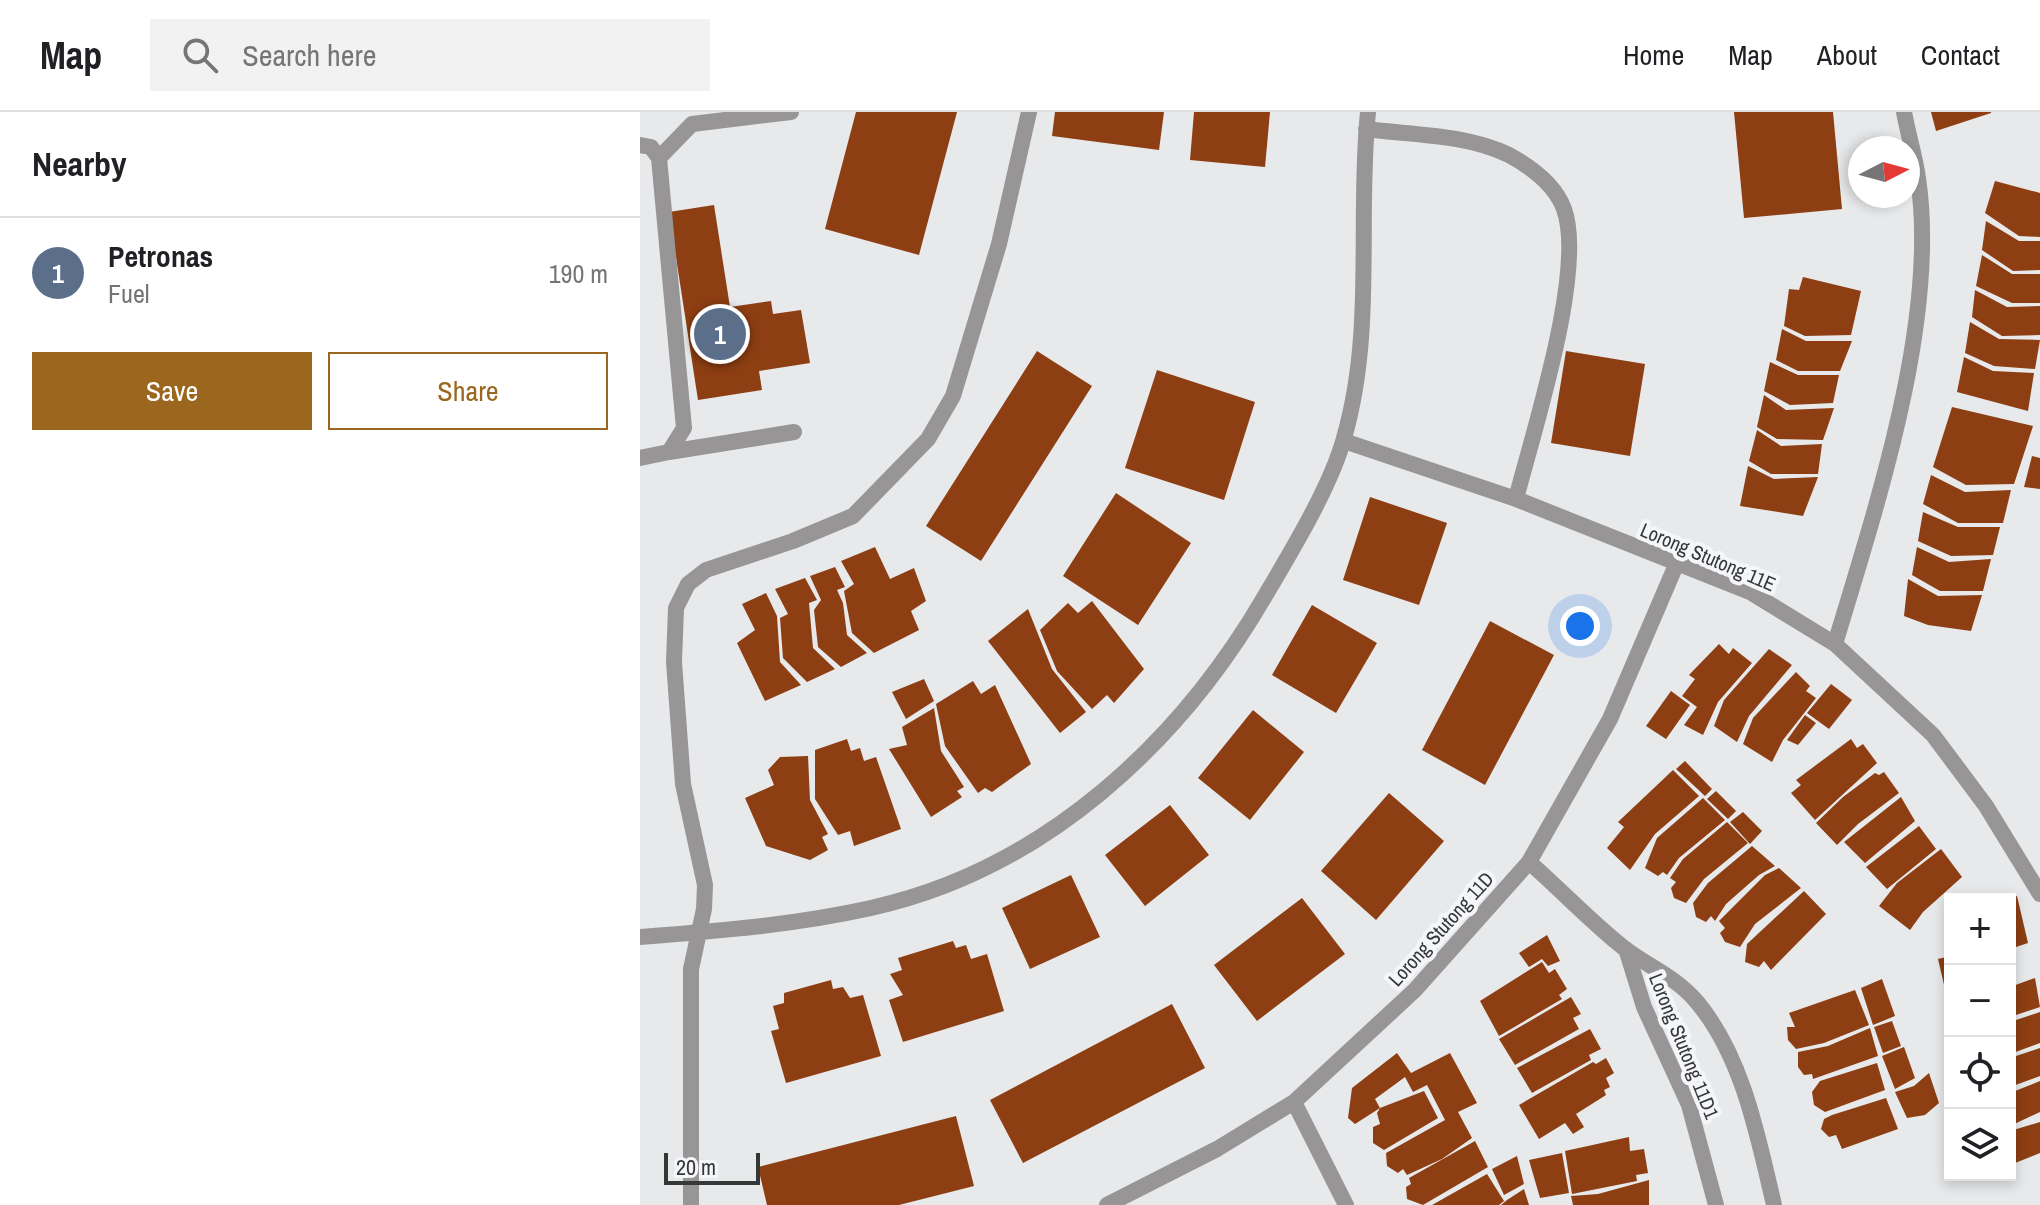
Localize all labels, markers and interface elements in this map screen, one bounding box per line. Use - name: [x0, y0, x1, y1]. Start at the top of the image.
- search box: [150, 19, 710, 91]
- text: Map: [40, 30, 102, 81]
- icon: search: [178, 33, 222, 77]
- text: Search here: [242, 35, 376, 75]
- text: Home: [1623, 36, 1684, 74]
- text: Map: [1728, 36, 1773, 74]
- text: About: [1817, 36, 1877, 74]
- text: Contact: [1921, 36, 2000, 74]
- north arrow: [1848, 136, 1920, 208]
- text: Nearby: [32, 141, 127, 187]
- text: Petronas: [108, 236, 213, 276]
- text: 1: [52, 256, 64, 291]
- text: 190 m: [549, 256, 608, 291]
- text: Fuel: [108, 276, 149, 311]
- pin: 1: [694, 304, 746, 364]
- button: Save: [32, 352, 312, 430]
- button: Share: [328, 352, 608, 430]
- street label: Lorong Stutong 11E: [1636, 516, 1780, 597]
- your location: [1560, 606, 1600, 646]
- street label: Lorong Stutong 11D: [1382, 866, 1499, 992]
- map controls: [1944, 893, 2016, 1181]
- button: +: [1944, 893, 2016, 965]
- button: −: [1944, 965, 2016, 1037]
- street label: Lorong Stutong 11D1: [1643, 969, 1726, 1123]
- button: locate: [1944, 1037, 2016, 1109]
- button: layers: [1944, 1109, 2016, 1181]
- scale bar: [664, 1149, 760, 1185]
- text: 20 m: [676, 1152, 716, 1182]

